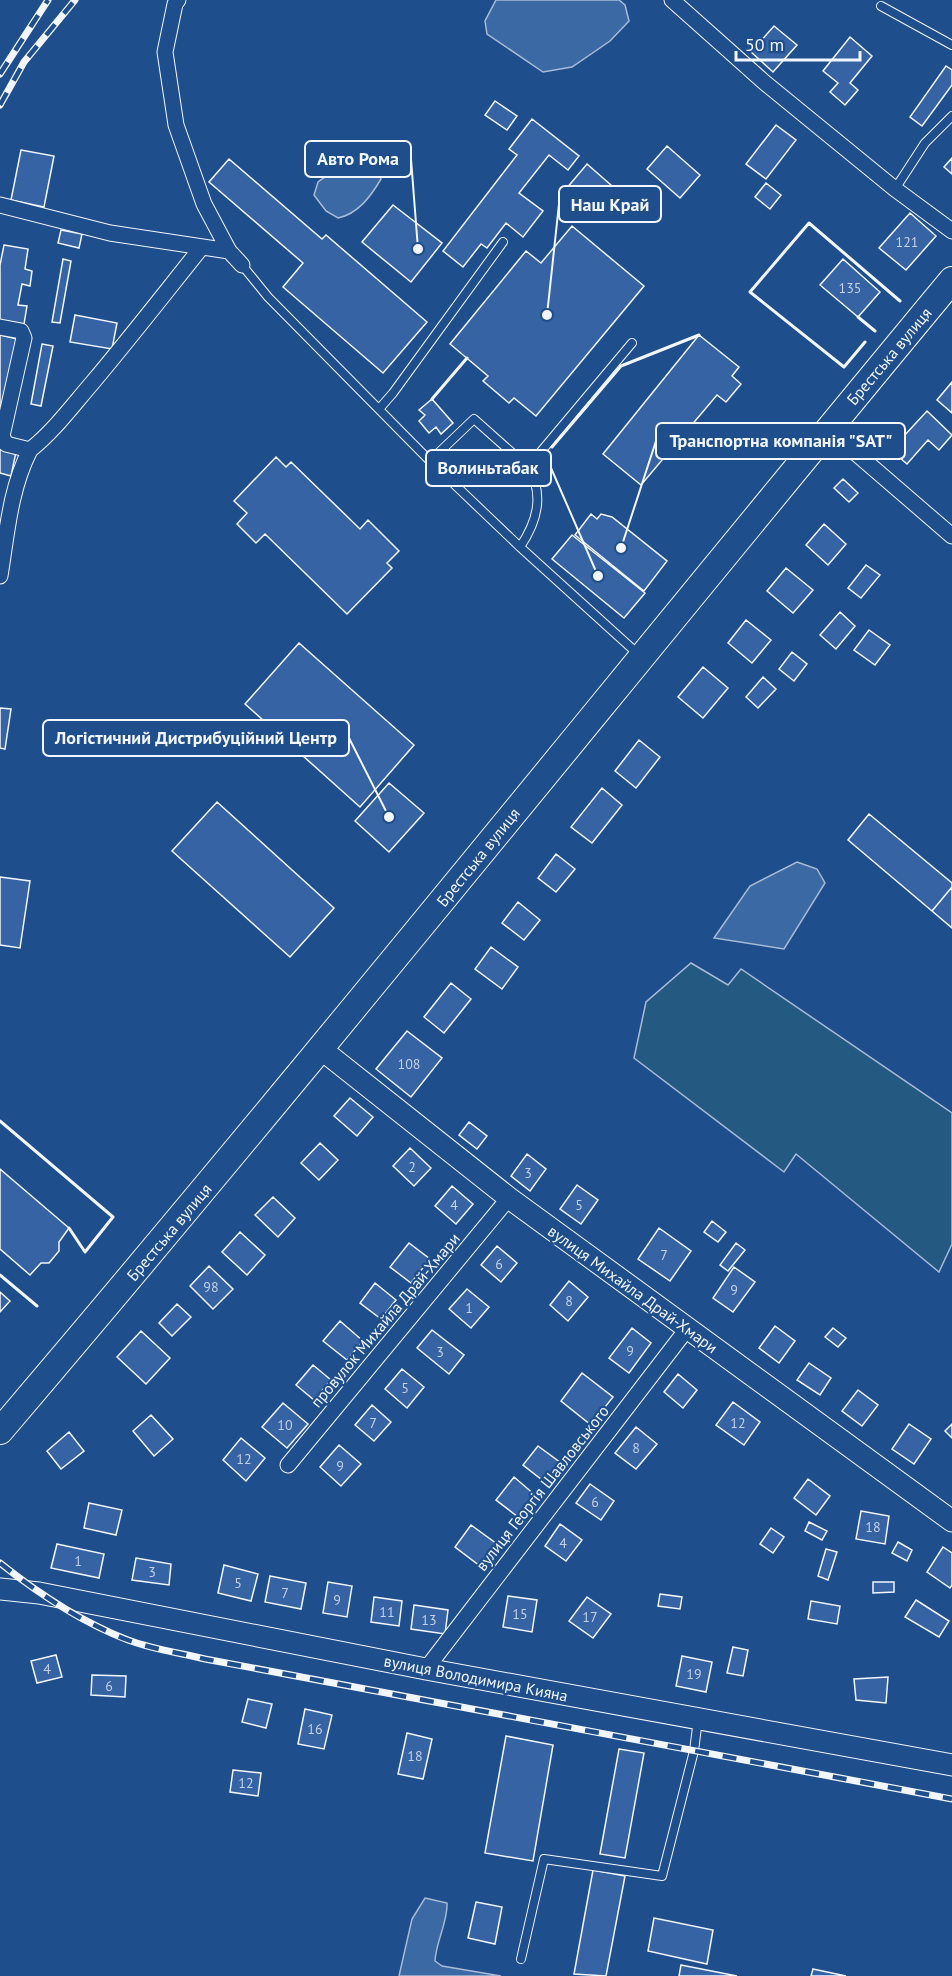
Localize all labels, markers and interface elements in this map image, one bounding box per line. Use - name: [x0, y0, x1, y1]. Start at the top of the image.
- scale bar: [736, 24, 860, 62]
- text: 50 m: [745, 33, 784, 56]
- callout: Авто Рома: [305, 141, 411, 177]
- text: Авто Рома: [317, 147, 399, 170]
- callout: Наш Край: [559, 186, 661, 222]
- text: Наш Край: [571, 193, 649, 216]
- house number: 121: [896, 233, 918, 251]
- house number: 135: [839, 279, 861, 297]
- street label: Брестська вулиця: [842, 303, 936, 409]
- callout: Транспортна компанія "SAT": [656, 423, 905, 459]
- text: Транспортна компанія "SAT": [669, 429, 893, 452]
- callout: Волиньтабак: [426, 450, 551, 486]
- text: Волиньтабак: [437, 456, 539, 479]
- callout: Логістичний Дистрибуційний Центр: [43, 720, 349, 756]
- text: Логістичний Дистрибуційний Центр: [54, 726, 337, 749]
- street label: Брестська вулиця: [432, 804, 524, 910]
- house number: 108: [398, 1055, 420, 1073]
- house number: 2: [408, 1158, 416, 1176]
- house number: 3: [524, 1164, 532, 1182]
- street label: Брестська вулиця: [122, 1179, 216, 1285]
- house number: 4: [450, 1196, 458, 1214]
- house number: 5: [575, 1196, 583, 1214]
- street label: вулиця Михайла Драй-Хмари: [544, 1221, 722, 1357]
- street label: провулок Михайла Драй-Хмари: [306, 1229, 464, 1411]
- house number: 7: [660, 1246, 668, 1264]
- house number: 6: [495, 1255, 503, 1273]
- house number: 98: [203, 1278, 219, 1296]
- house number: 9: [730, 1281, 738, 1299]
- house number: 8: [565, 1292, 573, 1310]
- house number: 1: [465, 1299, 473, 1317]
- house number: 9: [626, 1342, 634, 1360]
- house number: 3: [436, 1343, 444, 1361]
- house number: 5: [401, 1379, 409, 1397]
- street label: вулиця Георгія Шавловського: [471, 1401, 613, 1575]
- house number: 7: [369, 1414, 377, 1432]
- house number: 12: [730, 1414, 746, 1432]
- house number: 10: [277, 1416, 293, 1434]
- house number: 8: [632, 1439, 640, 1457]
- house number: 12: [236, 1450, 252, 1468]
- house number: 9: [336, 1457, 344, 1475]
- house number: 6: [591, 1493, 599, 1511]
- house number: 18: [865, 1518, 881, 1536]
- house number: 4: [559, 1534, 567, 1552]
- house number: 1: [74, 1552, 82, 1570]
- house number: 3: [148, 1563, 156, 1581]
- house number: 5: [234, 1574, 242, 1592]
- house number: 7: [281, 1584, 289, 1602]
- house number: 9: [333, 1591, 341, 1609]
- house number: 11: [379, 1603, 395, 1621]
- house number: 15: [512, 1605, 528, 1623]
- house number: 17: [582, 1608, 598, 1626]
- house number: 13: [421, 1611, 437, 1629]
- street label: вулиця Володимира Кияна: [382, 1650, 570, 1706]
- house number: 4: [43, 1660, 51, 1678]
- house number: 19: [686, 1665, 702, 1683]
- house number: 6: [105, 1677, 113, 1695]
- house number: 16: [307, 1720, 323, 1738]
- house number: 18: [407, 1747, 423, 1765]
- house number: 12: [238, 1774, 254, 1792]

